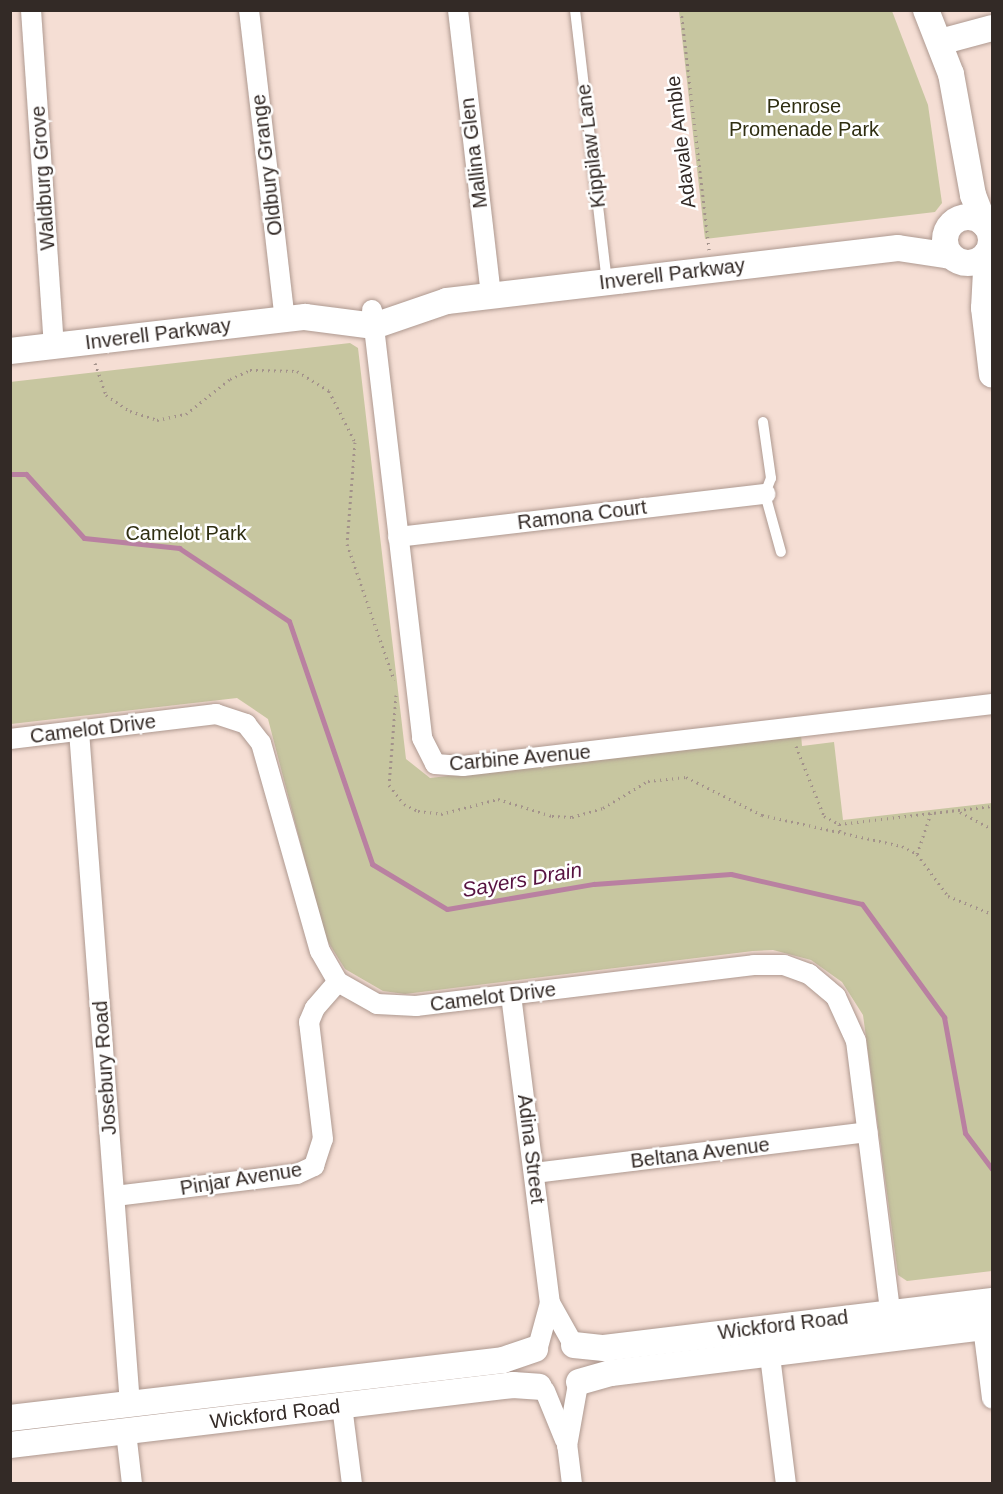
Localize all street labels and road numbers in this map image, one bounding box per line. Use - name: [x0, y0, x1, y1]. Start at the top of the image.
- street label: Adavale Amble: [661, 74, 701, 210]
- street label: Kippilaw Lane: [572, 83, 610, 209]
- street label: Oldbury Grange: [246, 93, 288, 237]
- street label: Mallina Glen: [455, 96, 493, 210]
- street label: Waldburg Grove: [26, 105, 60, 251]
- street label: Inverell Parkway: [598, 253, 746, 295]
- street label: Inverell Parkway: [84, 313, 232, 355]
- street label: Ramona Court: [516, 495, 648, 535]
- street label: Camelot Drive: [29, 709, 157, 749]
- street label: Carbine Avenue: [448, 740, 592, 776]
- street label: Camelot Drive: [429, 977, 557, 1017]
- street label: Josebury Road: [88, 1000, 122, 1136]
- street label: Adina Street: [512, 1093, 550, 1205]
- street label: Beltana Avenue: [629, 1133, 771, 1173]
- street label: Pinjar Avenue: [178, 1157, 304, 1201]
- street label: Wickford Road: [716, 1305, 850, 1345]
- street label: Wickford Road: [208, 1394, 342, 1434]

